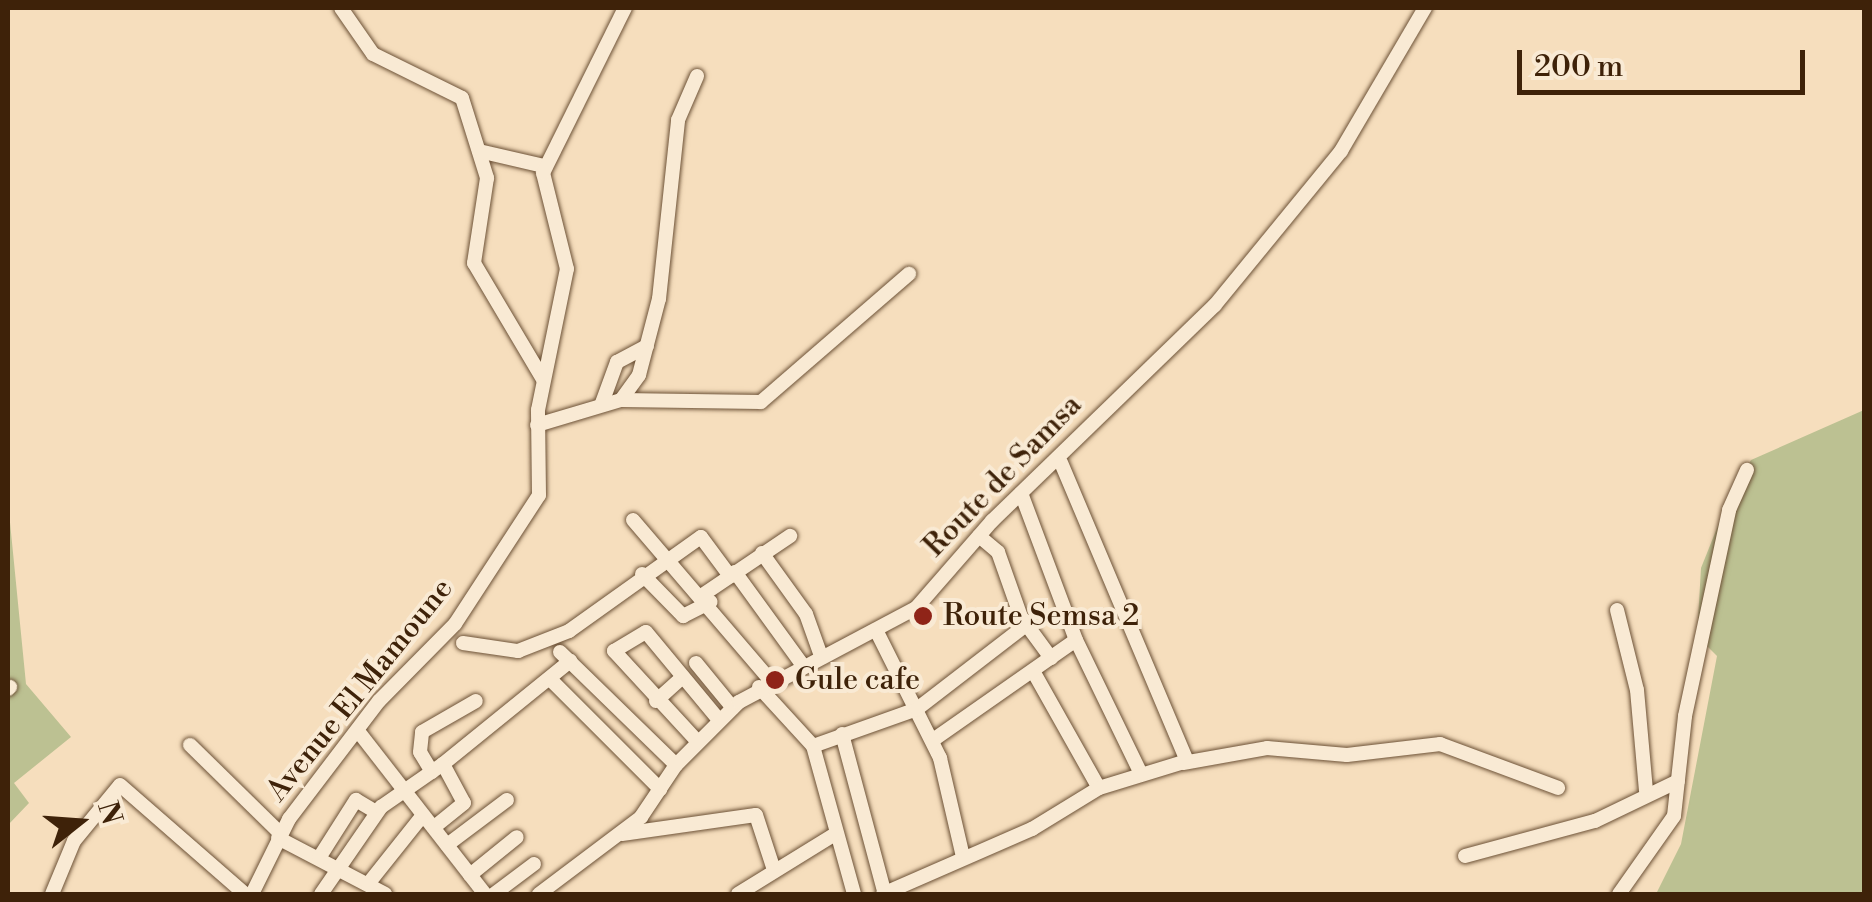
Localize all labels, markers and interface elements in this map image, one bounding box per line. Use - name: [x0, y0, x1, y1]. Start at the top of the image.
- scale bar: [1522, 30, 1810, 92]
- text: 200 m: [1534, 48, 1623, 86]
- street label: Route de Samsa: [917, 387, 1089, 565]
- street label: Avenue El Mamoune: [259, 571, 461, 809]
- place label: Route Semsa 2: [943, 598, 1139, 634]
- marker: Route Semsa 2: [912, 605, 934, 627]
- place label: Gule cafe: [795, 662, 920, 698]
- marker: Gule cafe: [764, 669, 786, 691]
- north arrow: [30, 772, 130, 872]
- text: N: [89, 797, 129, 829]

